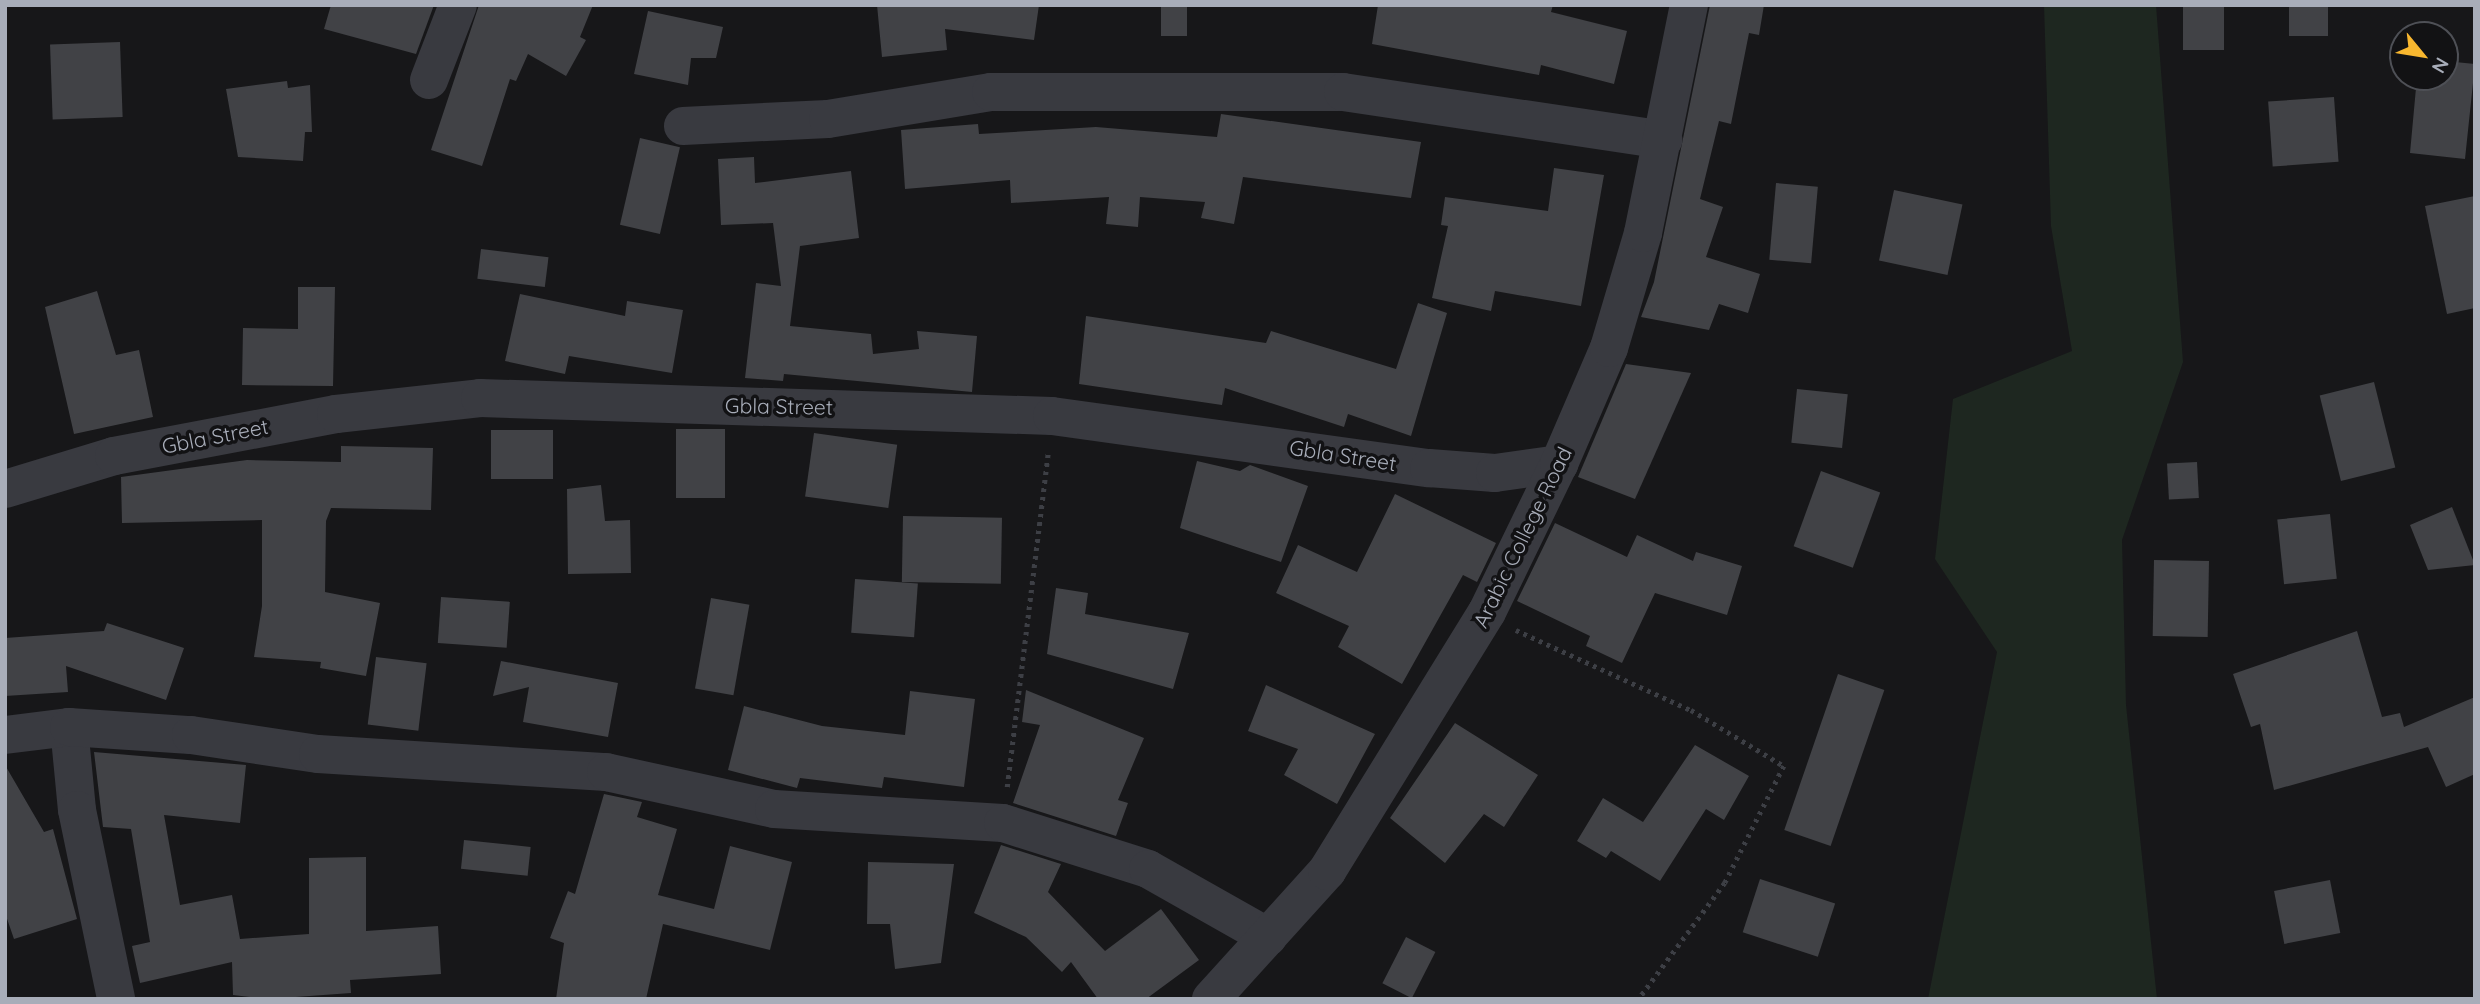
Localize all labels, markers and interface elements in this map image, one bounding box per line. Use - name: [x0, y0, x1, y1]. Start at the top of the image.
- north arrow: [2389, 21, 2459, 91]
- text: N: [2427, 53, 2454, 78]
- street label: Gbla Street: [725, 392, 833, 420]
- street label: Gbla Street: [160, 413, 270, 459]
- street label: Gbla Street: [1288, 434, 1398, 476]
- street label: Arabic College Road: [1467, 443, 1577, 631]

